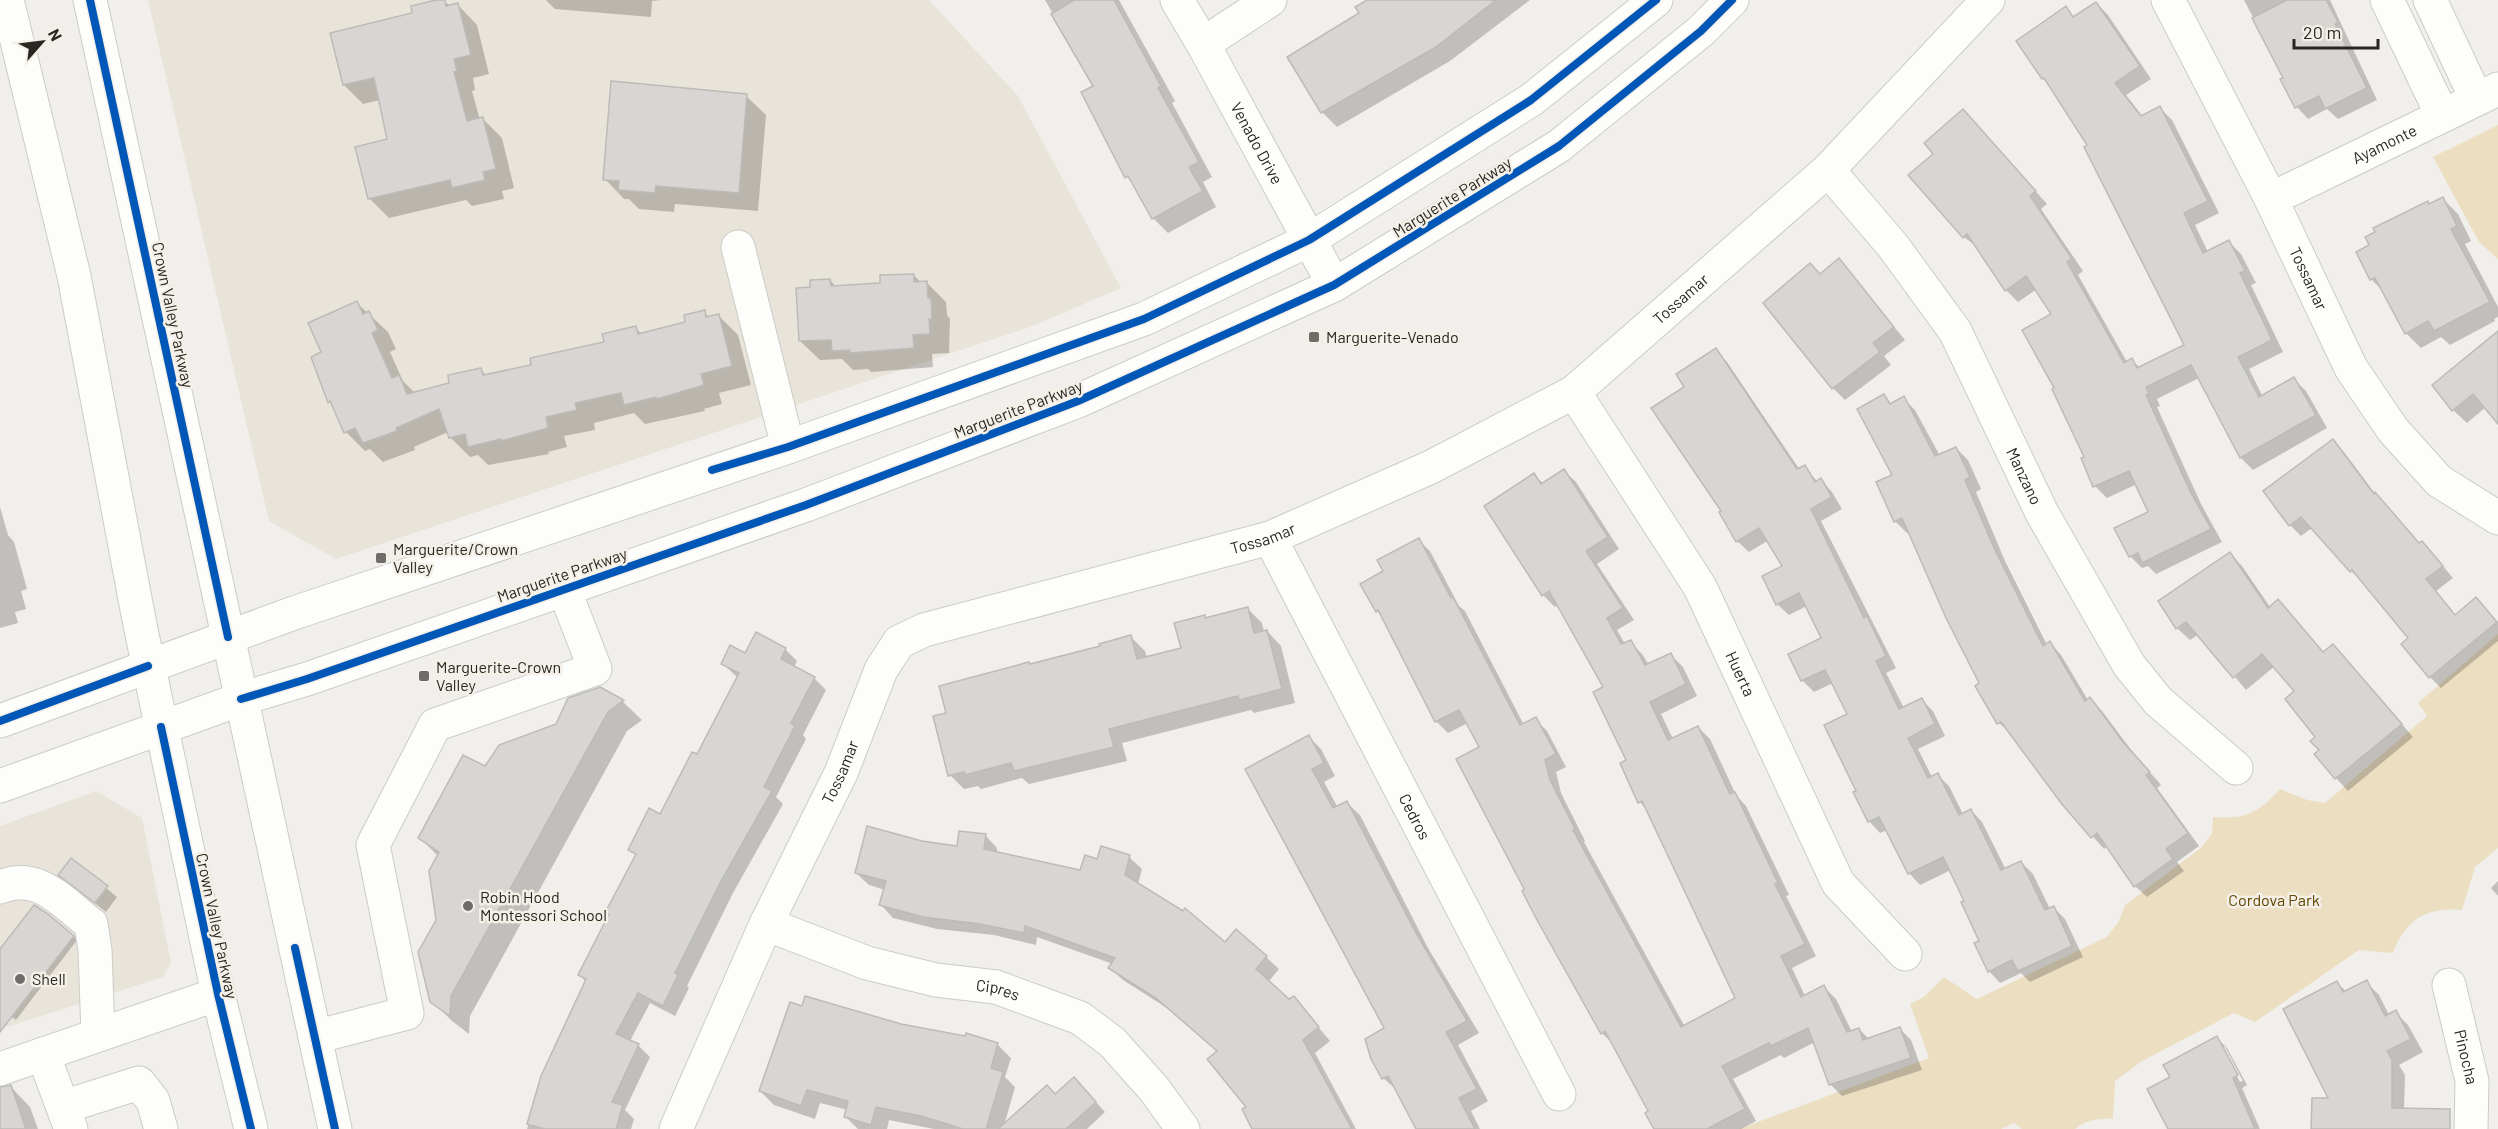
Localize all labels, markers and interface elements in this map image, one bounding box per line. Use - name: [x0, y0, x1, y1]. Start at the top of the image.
- north arrow: [12, 12, 72, 72]
- scale bar: [2294, 12, 2378, 50]
- text: 20 m: [2303, 21, 2341, 43]
- text: N: [45, 26, 67, 44]
- street label: Venado Drive: [1227, 99, 1287, 187]
- street label: Ayamonte: [2349, 120, 2419, 167]
- street label: Marguerite Parkway: [1389, 152, 1515, 241]
- street label: Crown Valley Parkway: [149, 240, 198, 390]
- street label: Tossamar: [2286, 244, 2332, 313]
- street label: Tossamar: [1649, 269, 1712, 328]
- place label: Marguerite-Venado: [1326, 327, 1459, 346]
- marker: Marguerite-Venado: [1307, 330, 1321, 344]
- street label: Marguerite Parkway: [951, 375, 1085, 442]
- street label: Manzano: [2003, 444, 2046, 507]
- street label: Tossamar: [1228, 518, 1298, 557]
- place label: Marguerite/Crown Valley: [393, 539, 518, 576]
- street label: Marguerite Parkway: [494, 543, 630, 606]
- marker: Marguerite/Crown Valley: [374, 551, 388, 565]
- street label: Huerta: [1722, 648, 1760, 699]
- place label: Marguerite-Crown Valley: [436, 657, 561, 694]
- marker: Marguerite-Crown Valley: [417, 669, 431, 683]
- street label: Tossamar: [817, 737, 862, 807]
- street label: Cedros: [1395, 790, 1435, 843]
- street label: Crown Valley Parkway: [193, 851, 242, 1001]
- place label: Robin Hood Montessori School: [480, 887, 607, 924]
- park label: Cordova Park: [2228, 890, 2320, 909]
- marker: Robin Hood Montessori School: [461, 899, 475, 913]
- place label: Shell: [32, 969, 66, 988]
- marker: Shell: [13, 972, 27, 986]
- street label: Cipres: [975, 975, 1022, 1004]
- street label: Pinocha: [2451, 1027, 2482, 1086]

